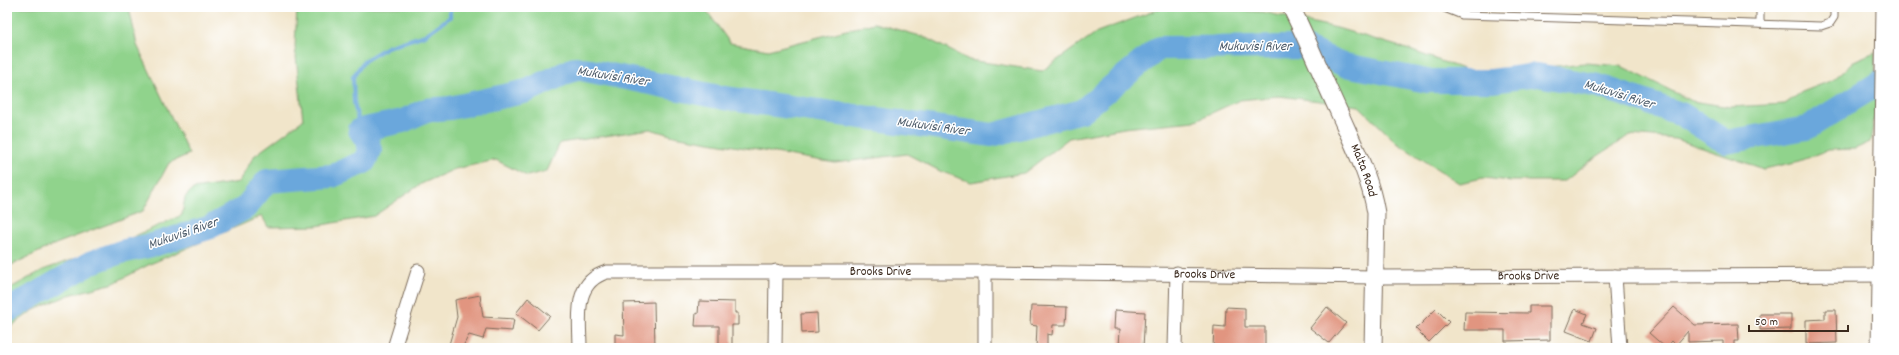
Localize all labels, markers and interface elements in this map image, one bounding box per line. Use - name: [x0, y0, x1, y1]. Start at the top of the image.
- water label: Mukuvisi River: [1219, 37, 1293, 57]
- water label: Mukuvisi River: [576, 61, 652, 93]
- water label: Mukuvisi River: [1581, 75, 1658, 116]
- water label: Mukuvisi River: [896, 112, 972, 142]
- street label: Malta Road: [1345, 141, 1382, 199]
- water label: Mukuvisi River: [145, 212, 222, 255]
- street label: Brooks Drive: [850, 263, 911, 282]
- street label: Brooks Drive: [1174, 265, 1236, 285]
- street label: Brooks Drive: [1498, 267, 1559, 286]
- scale bar: [1749, 307, 1848, 333]
- text: 50 m: [1755, 314, 1778, 331]

